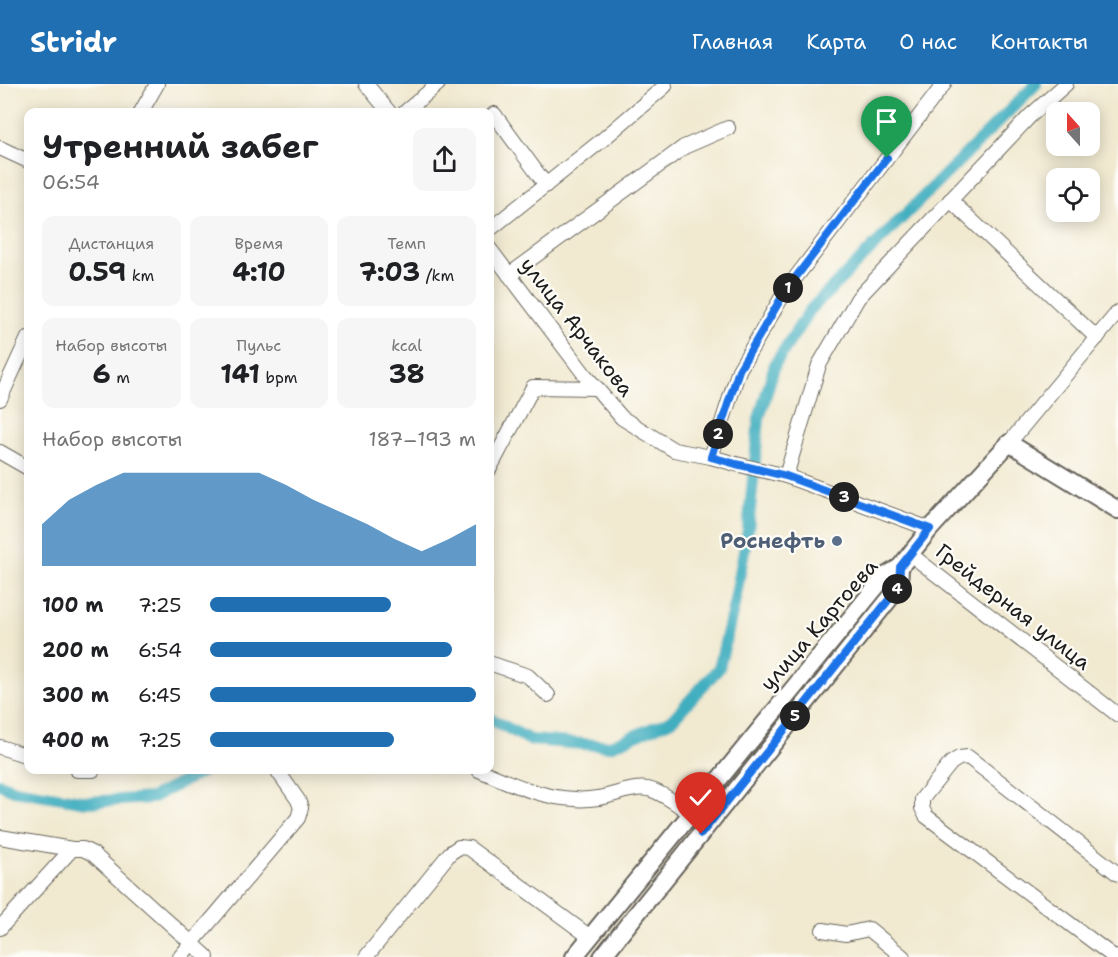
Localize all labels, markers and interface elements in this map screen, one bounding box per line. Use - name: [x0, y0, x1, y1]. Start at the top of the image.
- text: Stridr: [30, 23, 117, 61]
- text: Главная: [692, 28, 773, 56]
- text: Карта: [806, 28, 866, 56]
- text: О нас: [899, 28, 957, 56]
- text: Контакты: [990, 28, 1088, 56]
- pin: [861, 96, 912, 158]
- north arrow: [1046, 102, 1100, 156]
- map controls: [1046, 102, 1100, 222]
- icon: arrive: [870, 105, 903, 138]
- text: Утренний забег: [42, 124, 319, 169]
- button: share: [413, 128, 476, 191]
- button: locate: [1046, 168, 1100, 222]
- text: 06:54: [42, 169, 100, 195]
- text: Дистанция: [68, 233, 154, 254]
- text: Время: [235, 233, 283, 254]
- text: Темп: [387, 233, 426, 254]
- street label: улица Арчакова: [514, 252, 640, 402]
- text: 0.59: [68, 254, 126, 289]
- text: 4:10: [232, 254, 286, 289]
- text: 7:03: [359, 254, 420, 289]
- text: km: [126, 265, 154, 286]
- text: /km: [420, 265, 454, 286]
- pin: 1: [773, 273, 803, 303]
- text: 1: [784, 277, 792, 298]
- text: Набор высоты: [55, 335, 167, 356]
- text: Пульс: [237, 335, 281, 356]
- text: kcal: [391, 335, 422, 356]
- text: 6: [93, 356, 111, 391]
- text: 141: [220, 356, 260, 391]
- text: 38: [389, 356, 425, 391]
- text: m: [111, 367, 130, 388]
- text: bpm: [260, 367, 298, 388]
- pin: 2: [703, 419, 733, 449]
- text: 2: [712, 423, 724, 444]
- text: Набор высоты: [42, 426, 182, 452]
- text: 187–193 m: [369, 426, 476, 452]
- pin: 3: [829, 482, 859, 512]
- text: 3: [838, 486, 850, 507]
- place label: Роснефть: [720, 527, 825, 555]
- marker: Роснефть: [830, 534, 844, 548]
- street label: Грейдерная улица: [930, 538, 1096, 676]
- street label: улица Картоева: [754, 553, 884, 697]
- pin: 4: [882, 574, 912, 604]
- text: 4: [891, 578, 903, 599]
- text: 100 m: [42, 592, 104, 618]
- text: 7:25: [138, 592, 182, 618]
- text: 200 m: [42, 637, 109, 663]
- text: 6:54: [138, 637, 182, 663]
- text: 300 m: [42, 682, 109, 708]
- text: 6:45: [138, 682, 181, 708]
- pin: 5: [780, 701, 810, 731]
- text: 5: [790, 705, 800, 726]
- text: 400 m: [42, 727, 109, 753]
- text: 7:25: [138, 727, 182, 753]
- pin: [675, 772, 726, 834]
- icon: check: [684, 781, 717, 814]

